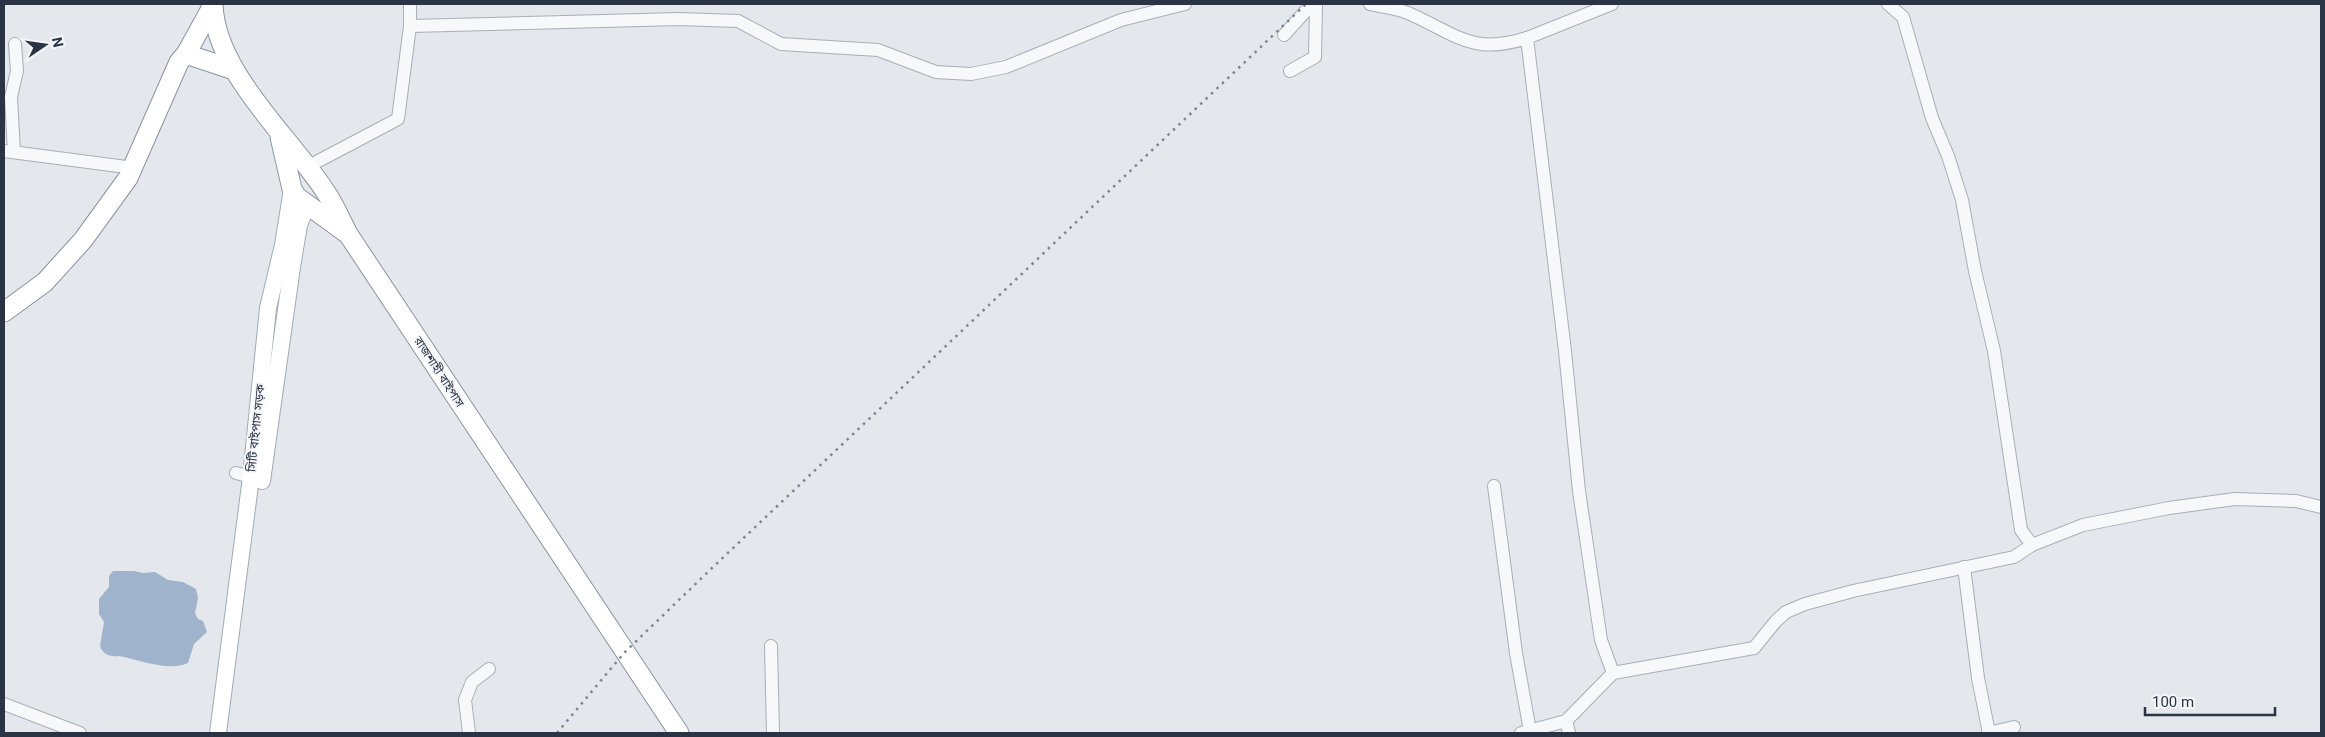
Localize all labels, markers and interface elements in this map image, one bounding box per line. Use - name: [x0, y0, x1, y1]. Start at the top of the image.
- north arrow: [20, 20, 70, 70]
- text: N: [49, 35, 67, 49]
- street label: রাজশাহী বাইপাস: [411, 333, 468, 410]
- street label: সিটি বাইপাস সড়ক: [243, 383, 268, 474]
- scale bar: [2145, 684, 2275, 716]
- text: 100 m: [2152, 693, 2194, 711]

